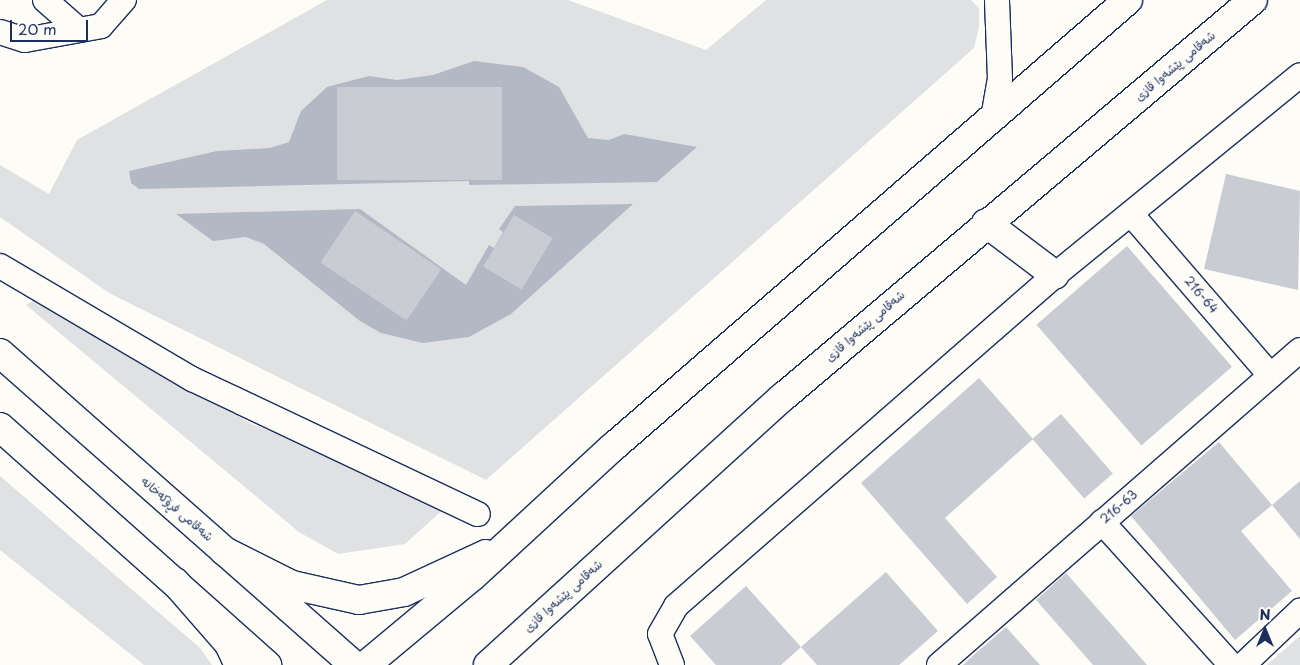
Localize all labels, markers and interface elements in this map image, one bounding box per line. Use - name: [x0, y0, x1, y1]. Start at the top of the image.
- scale bar: [12, 10, 90, 42]
- text: 20 m: [18, 17, 57, 40]
- street label: شەقامی پێشەوا قازی: [1132, 28, 1218, 104]
- street label: 216-64: [1181, 274, 1221, 316]
- street label: شەقامی پێشەوا قازی: [822, 288, 908, 364]
- street label: شەقامی فڕۆکەخانە: [138, 474, 216, 544]
- street label: 216-63: [1098, 487, 1140, 527]
- street label: شەقامی پێشەوا قازی: [521, 557, 605, 635]
- text: N: [1259, 604, 1271, 625]
- north arrow: [1240, 605, 1290, 655]

